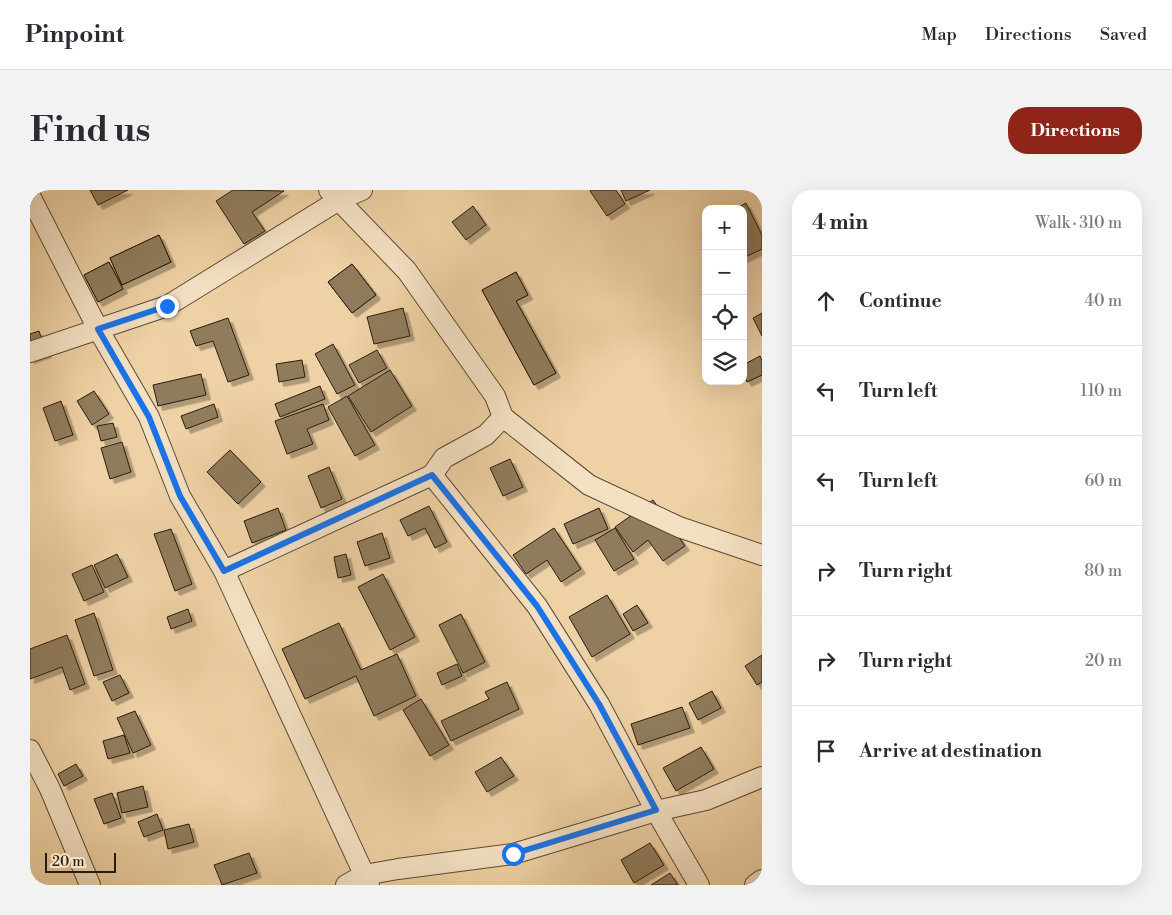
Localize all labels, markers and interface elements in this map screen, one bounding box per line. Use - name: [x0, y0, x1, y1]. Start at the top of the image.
- text: Pinpoint: [25, 20, 124, 50]
- text: Map: [921, 23, 957, 46]
- text: Directions: [985, 23, 1072, 46]
- text: Saved: [1100, 23, 1147, 46]
- button: Directions: [1008, 107, 1142, 154]
- text: Find us: [30, 109, 150, 152]
- map controls: [702, 205, 747, 385]
- button: +: [702, 205, 747, 250]
- text: 4 min: [812, 210, 868, 236]
- text: Walk · 310 m: [1035, 213, 1122, 233]
- button: −: [702, 250, 747, 295]
- icon: ahead: [812, 287, 840, 315]
- text: Continue: [859, 289, 942, 313]
- text: 40 m: [1085, 291, 1122, 311]
- route end: [156, 295, 179, 318]
- button: locate: [702, 295, 747, 340]
- button: layers: [702, 340, 747, 385]
- icon: left: [812, 377, 840, 405]
- text: Turn left: [859, 379, 938, 403]
- text: 110 m: [1080, 381, 1122, 401]
- icon: left: [812, 467, 840, 495]
- text: Turn left: [859, 469, 938, 493]
- text: 60 m: [1084, 471, 1122, 491]
- icon: right: [812, 557, 840, 585]
- text: Turn right: [859, 559, 952, 583]
- text: 80 m: [1084, 561, 1122, 581]
- icon: right: [812, 647, 840, 675]
- text: Turn right: [859, 649, 952, 673]
- text: 20 m: [1085, 651, 1122, 671]
- icon: arrive: [812, 737, 840, 765]
- text: Arrive at destination: [859, 739, 1042, 763]
- route start: [502, 843, 525, 866]
- scale bar: [45, 850, 116, 873]
- text: 20 m: [52, 853, 84, 871]

